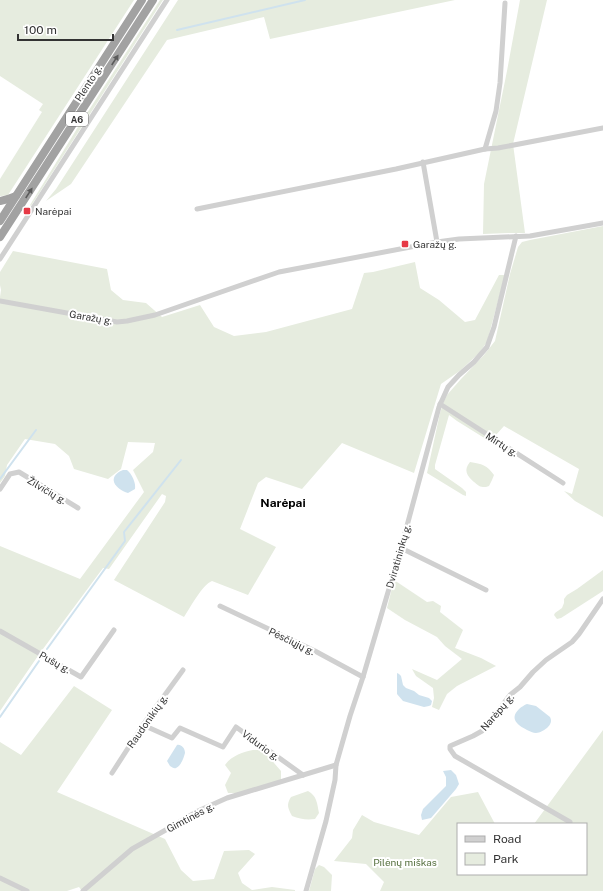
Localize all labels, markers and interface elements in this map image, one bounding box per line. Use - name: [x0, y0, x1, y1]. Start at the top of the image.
- scale bar: [18, 16, 113, 42]
- text: 100 m: [24, 23, 57, 37]
- one-way arrow: [111, 55, 119, 65]
- street label: Plento g.: [72, 63, 104, 103]
- road number: A6: [66, 112, 88, 126]
- one-way arrow: [25, 187, 33, 198]
- place label: Narėpai: [35, 205, 71, 217]
- marker: Narėpai: [22, 206, 32, 216]
- place label: Garažų g.: [413, 238, 457, 250]
- marker: Garažų g.: [400, 239, 410, 249]
- street label: Garažų g.: [68, 307, 114, 327]
- street label: Mirtų g.: [484, 429, 520, 459]
- street label: Žilvičių g.: [25, 474, 69, 506]
- district label: Narėpai: [260, 496, 306, 510]
- street label: Dviratininkų g.: [383, 522, 413, 590]
- street label: Pėsčiųjų g.: [267, 625, 317, 657]
- street label: Pušų g.: [37, 649, 73, 675]
- street label: Narėpų g.: [478, 691, 516, 733]
- street label: Raudonikių g.: [124, 692, 170, 750]
- street label: Vidurio g.: [240, 727, 282, 763]
- street label: Gimtinės g.: [164, 799, 216, 835]
- legend: [457, 823, 587, 875]
- text: Road: [493, 832, 521, 846]
- text: Park: [493, 852, 519, 866]
- park label: Pilėnų miškas: [373, 856, 437, 868]

